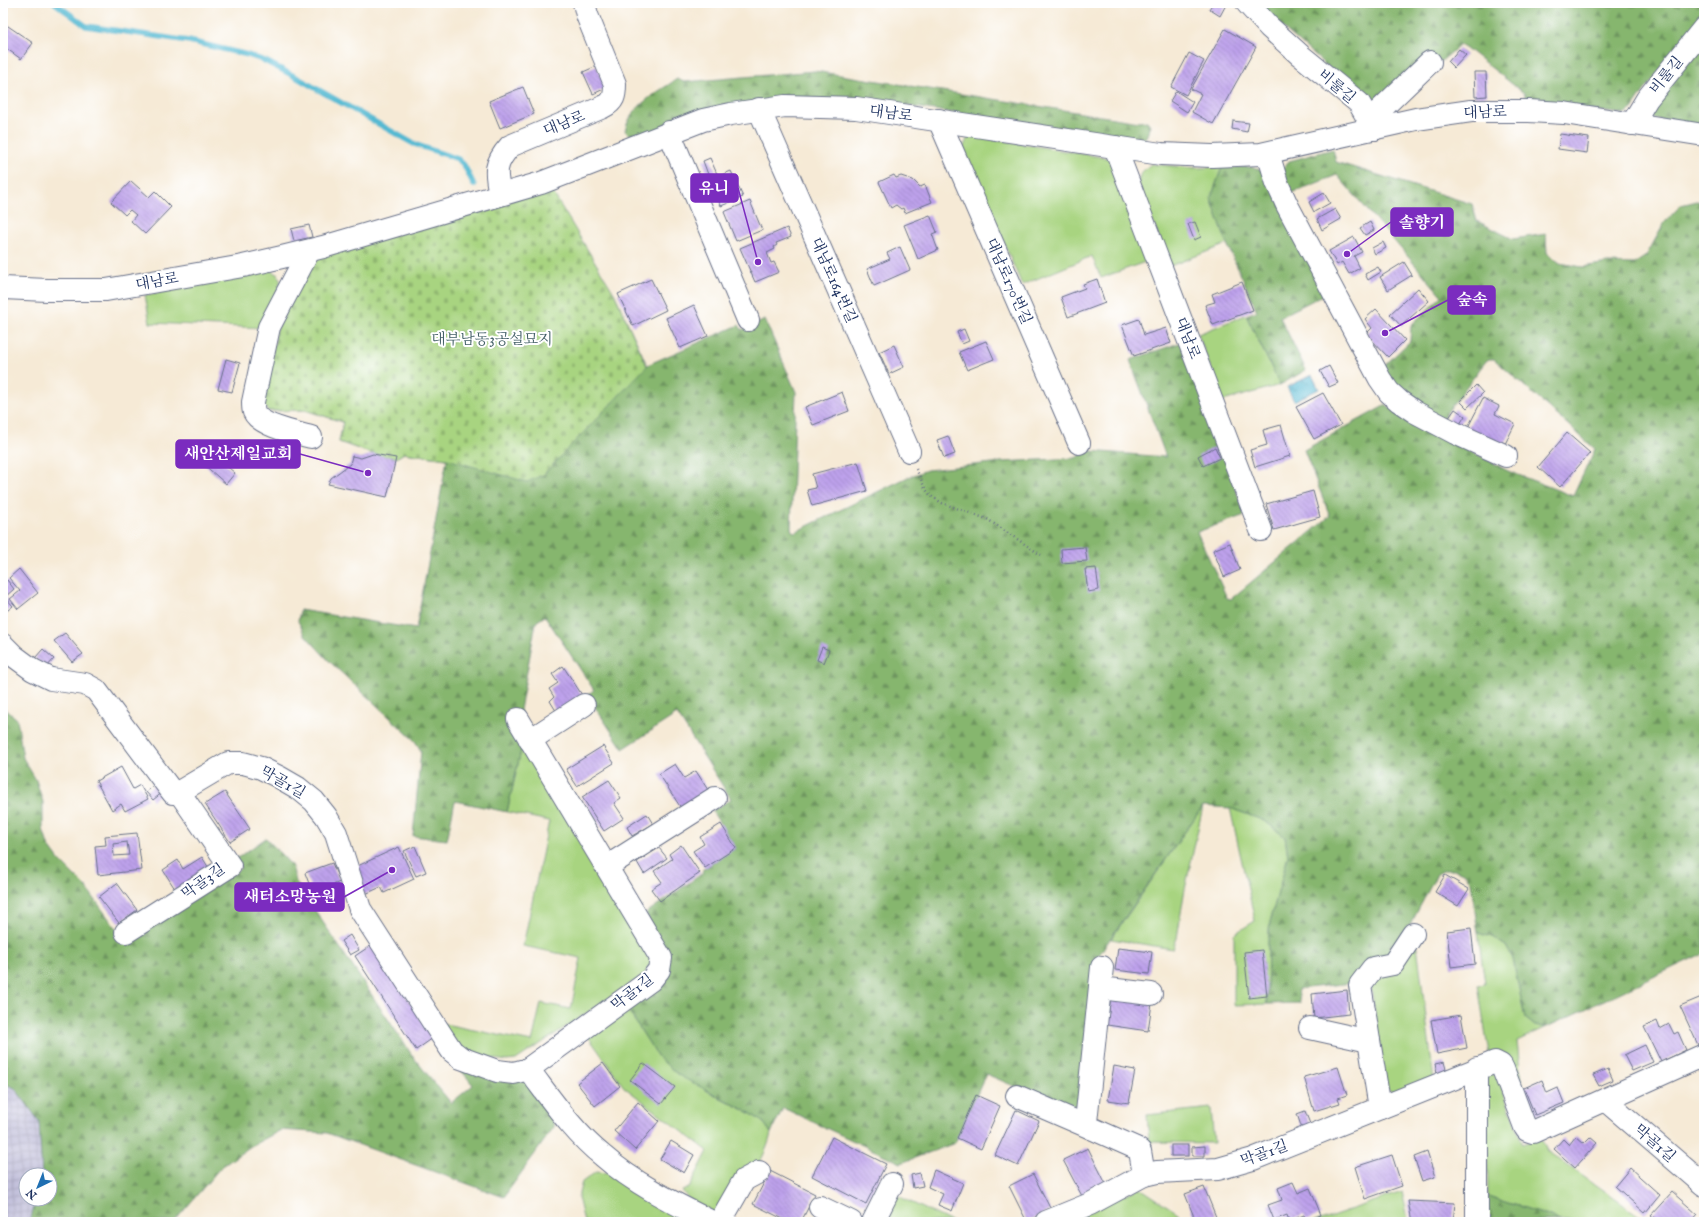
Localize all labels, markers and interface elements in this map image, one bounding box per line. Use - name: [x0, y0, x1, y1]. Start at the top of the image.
- street label: 비룰길: [1645, 52, 1687, 98]
- street label: 비룰길: [1314, 65, 1359, 108]
- street label: 대남로: [868, 101, 914, 126]
- street label: 대남로: [1463, 102, 1508, 123]
- street label: 대남로: [540, 106, 588, 140]
- callout: 유니: [691, 174, 738, 202]
- text: 유니: [699, 179, 729, 200]
- callout: 솔향기: [1391, 208, 1453, 236]
- text: 솔향기: [1399, 213, 1445, 234]
- street label: 대남로164번길: [806, 234, 861, 326]
- street label: 대남로170번길: [981, 235, 1036, 327]
- street label: 대남로: [134, 268, 181, 295]
- callout: 숲속: [1448, 286, 1495, 314]
- text: 숲속: [1457, 291, 1488, 311]
- street label: 대남로: [1171, 314, 1204, 362]
- park label: 대부남동3공설묘지: [431, 330, 553, 349]
- callout: 새안산제일교회: [176, 440, 300, 468]
- text: 새안산제일교회: [184, 444, 292, 465]
- street label: 막골1길: [257, 762, 309, 803]
- street label: 막골3길: [178, 859, 229, 904]
- callout: 새터소망농원: [235, 883, 344, 911]
- text: 새터소망농원: [244, 887, 336, 908]
- street label: 막골1길: [607, 970, 657, 1015]
- street label: 막골1길: [1630, 1120, 1679, 1167]
- street label: 막골1길: [1238, 1136, 1290, 1171]
- north arrow: [18, 1167, 58, 1207]
- text: N: [23, 1185, 41, 1203]

